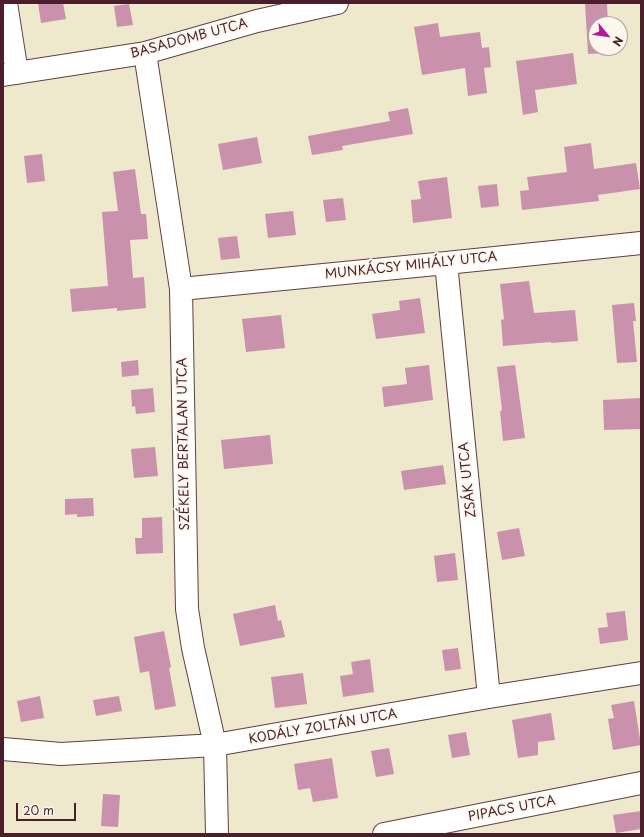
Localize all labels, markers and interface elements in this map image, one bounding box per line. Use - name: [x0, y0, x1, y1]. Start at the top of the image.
- street label: BASADOMB UTCA: [129, 16, 249, 62]
- north arrow: [588, 16, 628, 56]
- text: N: [609, 34, 628, 50]
- street label: MUNKÁCSY MIHÁLY UTCA: [324, 249, 498, 283]
- street label: SZÉKELY BERTALAN UTCA: [175, 357, 193, 531]
- street label: ZSÁK UTCA: [456, 441, 480, 519]
- street label: KODÁLY ZOLTÁN UTCA: [248, 706, 398, 748]
- street label: PIPACS UTCA: [467, 793, 557, 825]
- scale bar: [18, 795, 78, 821]
- text: 20 m: [23, 801, 54, 819]

